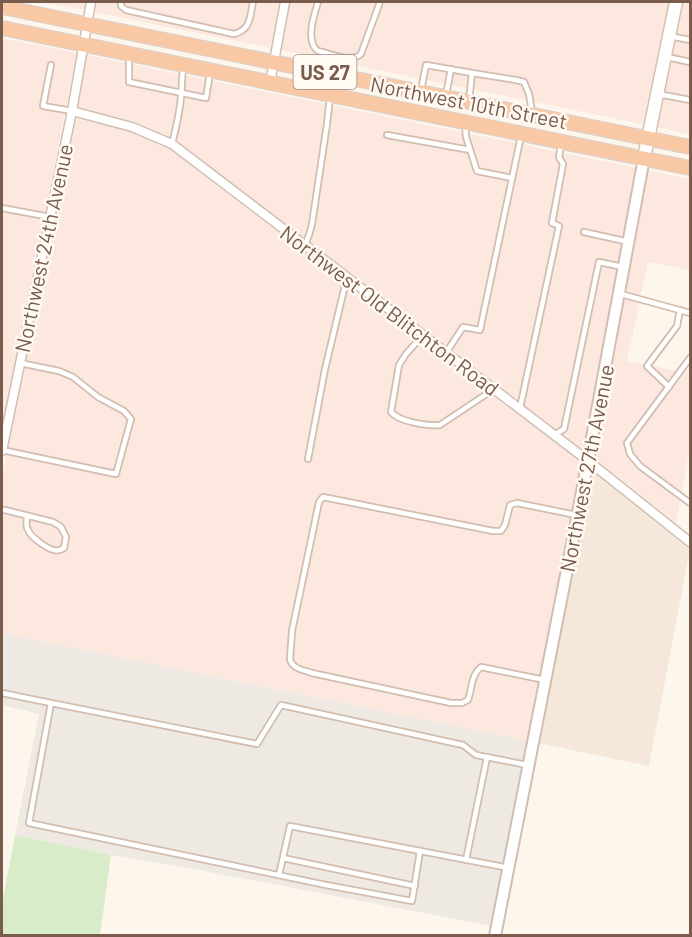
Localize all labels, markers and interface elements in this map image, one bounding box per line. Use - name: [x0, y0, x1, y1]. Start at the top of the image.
- road number: US 27: [294, 55, 356, 89]
- street label: Northwest 10th Street: [369, 71, 569, 133]
- street label: Northwest 24th Avenue: [9, 141, 77, 355]
- street label: Northwest Old Blitchton Road: [276, 220, 504, 400]
- street label: Northwest 27th Avenue: [554, 362, 618, 574]

